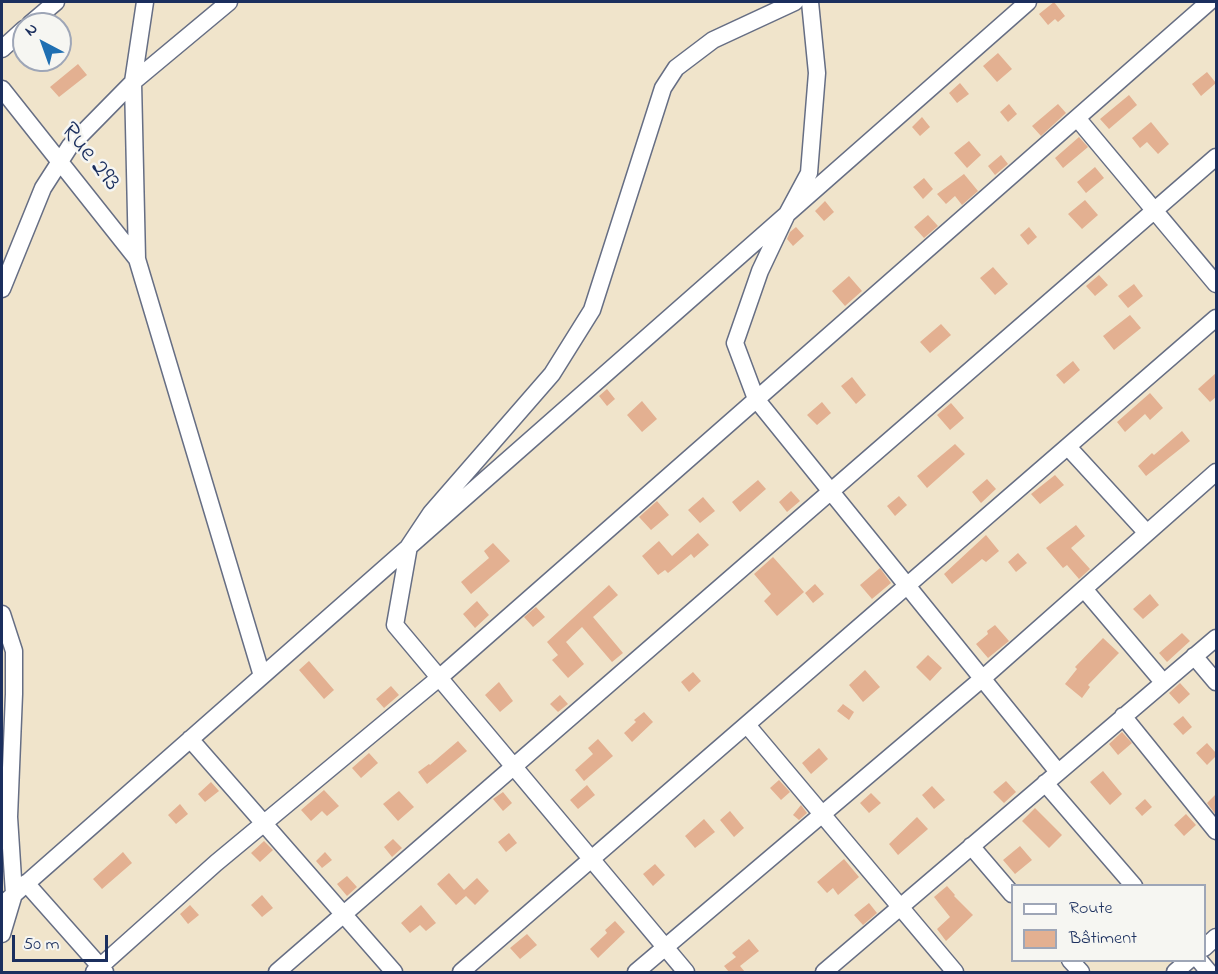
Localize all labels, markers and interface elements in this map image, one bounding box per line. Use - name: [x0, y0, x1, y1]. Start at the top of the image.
- north arrow: [12, 12, 72, 72]
- text: N: [20, 17, 43, 43]
- street label: Rue 293: [52, 118, 126, 198]
- legend: [1011, 884, 1206, 962]
- text: Route: [1069, 896, 1113, 922]
- scale bar: [15, 923, 111, 961]
- text: Bâtiment: [1069, 926, 1137, 952]
- text: 50 m: [23, 932, 60, 958]

